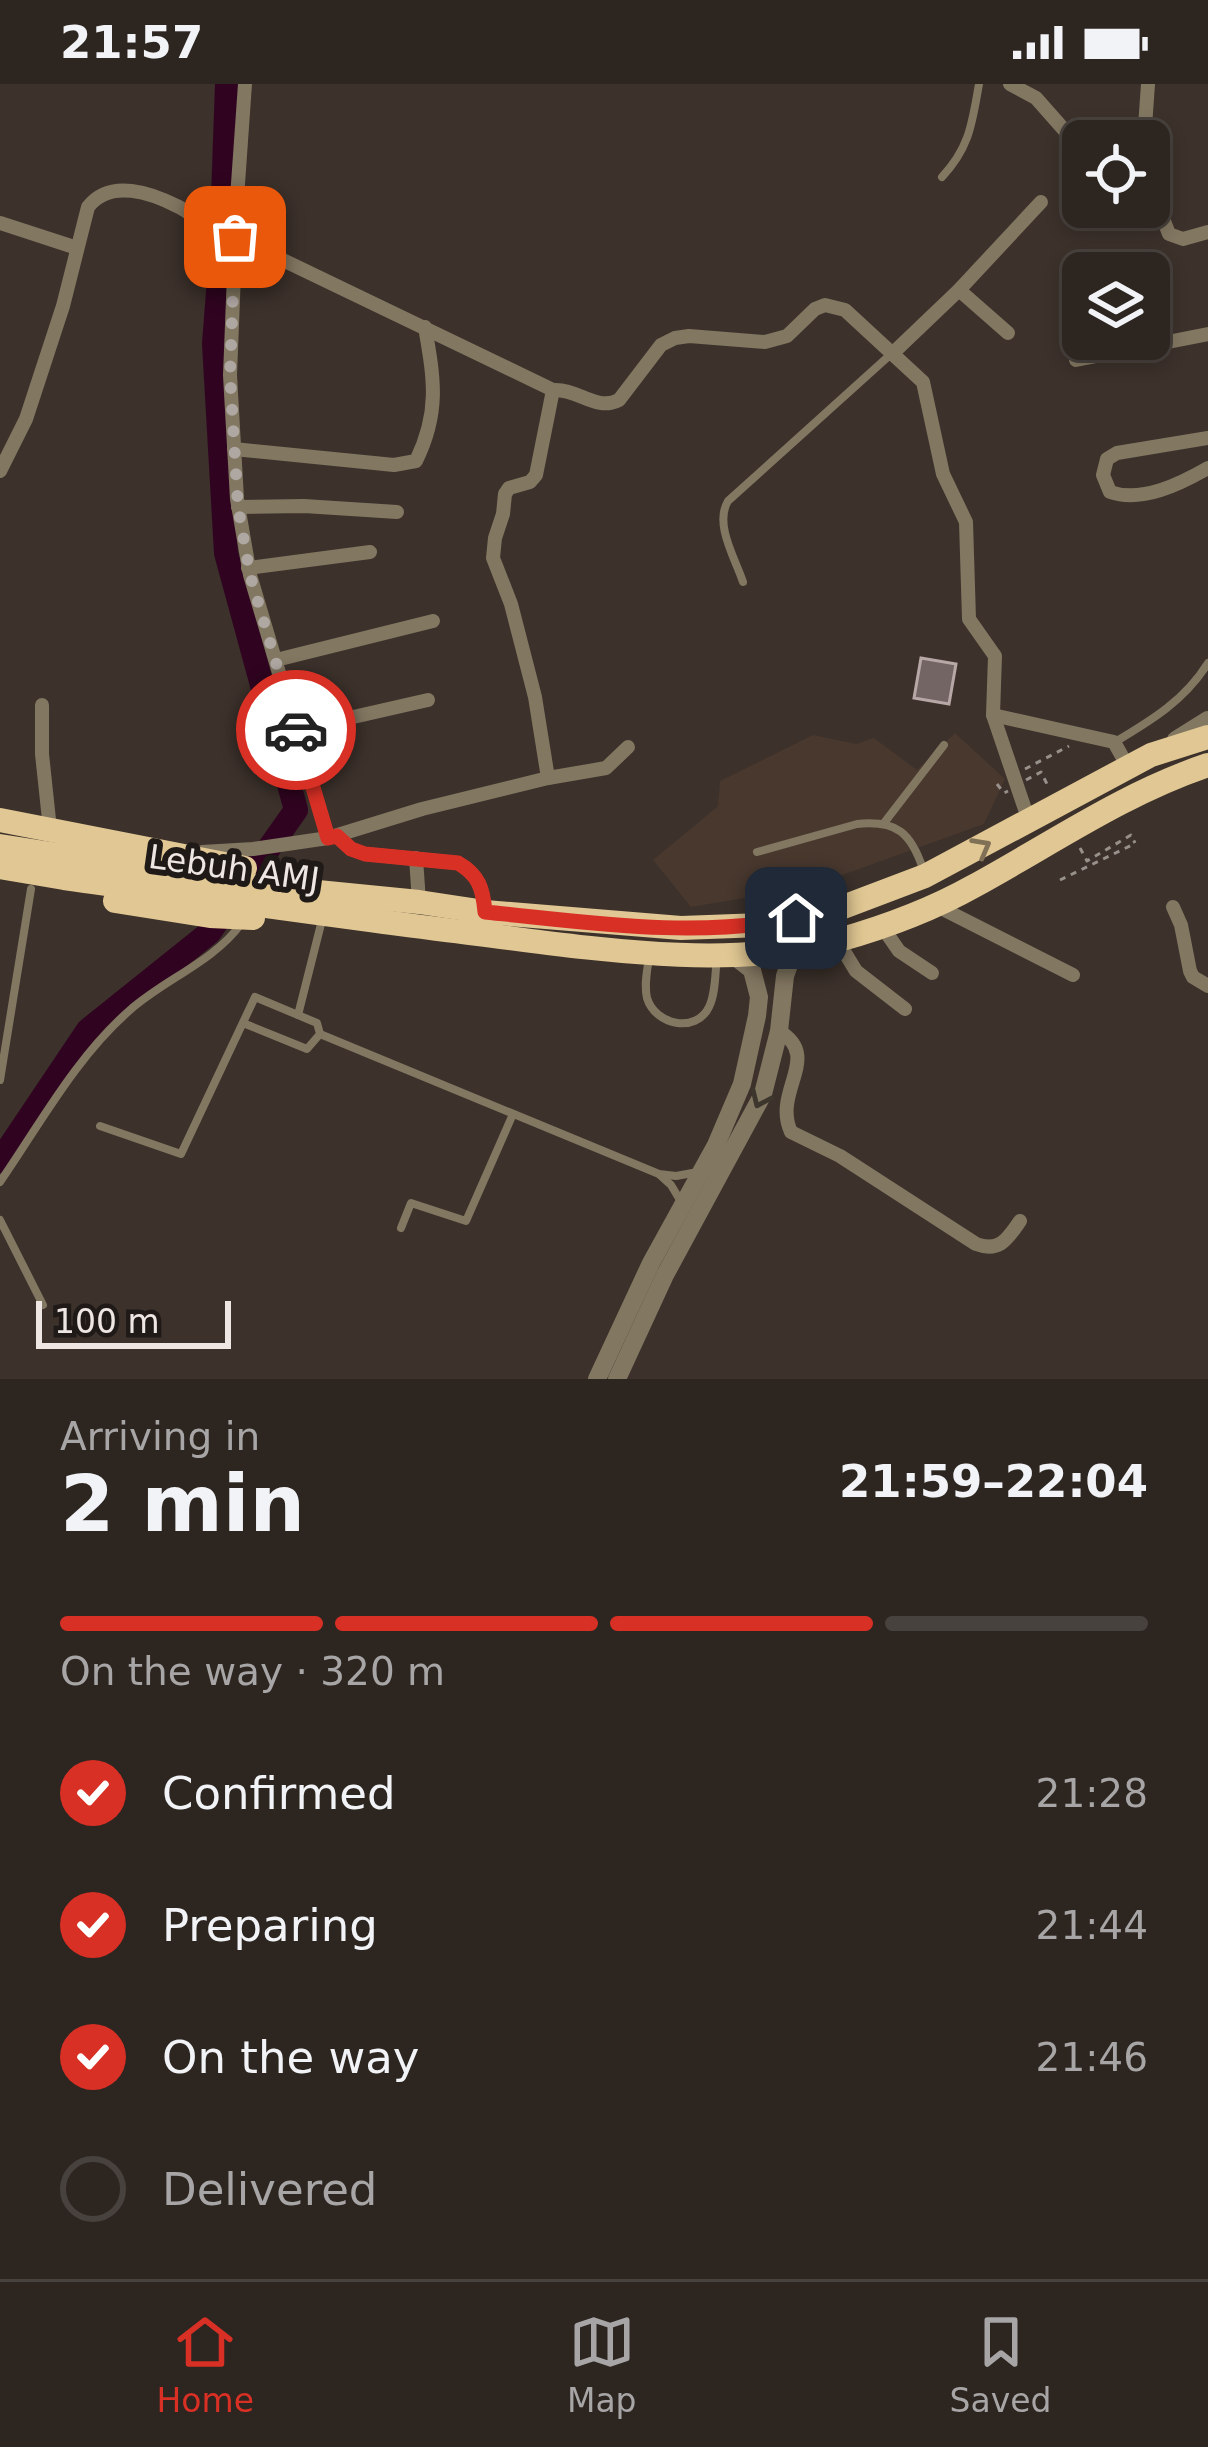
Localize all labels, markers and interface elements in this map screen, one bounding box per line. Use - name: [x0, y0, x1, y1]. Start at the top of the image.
- text: 21:57: [60, 16, 203, 69]
- map controls: [1062, 120, 1170, 360]
- button: locate: [1062, 120, 1170, 228]
- pin: [184, 186, 286, 288]
- icon: bag: [202, 204, 268, 270]
- button: layers: [1062, 252, 1170, 360]
- courier: [236, 670, 356, 790]
- icon: car: [263, 697, 329, 763]
- street label: Lebuh AMJ: [146, 837, 322, 899]
- one-way arrow: [969, 838, 990, 861]
- pin: [745, 867, 847, 969]
- icon: home: [763, 885, 829, 951]
- one-way arrow: [750, 1087, 774, 1108]
- scale bar: [36, 1295, 231, 1348]
- text: 100 m: [54, 1302, 160, 1341]
- text: Arriving in: [60, 1414, 260, 1459]
- text: 21:59–22:04: [839, 1455, 1148, 1508]
- text: 2 min: [60, 1459, 305, 1549]
- text: On the way · 320 m: [60, 1649, 445, 1694]
- icon: check: [60, 1760, 126, 1826]
- text: Confirmed: [162, 1767, 396, 1820]
- text: 21:28: [1036, 1771, 1148, 1816]
- icon: check: [60, 1892, 126, 1958]
- text: Preparing: [162, 1899, 378, 1952]
- text: 21:44: [1036, 1903, 1148, 1948]
- icon: check: [60, 2024, 126, 2090]
- text: On the way: [162, 2031, 419, 2084]
- text: 21:46: [1036, 2035, 1148, 2080]
- text: Delivered: [162, 2163, 377, 2216]
- tab: Home: [156, 2309, 254, 2420]
- tab: Map: [567, 2309, 637, 2420]
- tab: Saved: [950, 2309, 1051, 2420]

